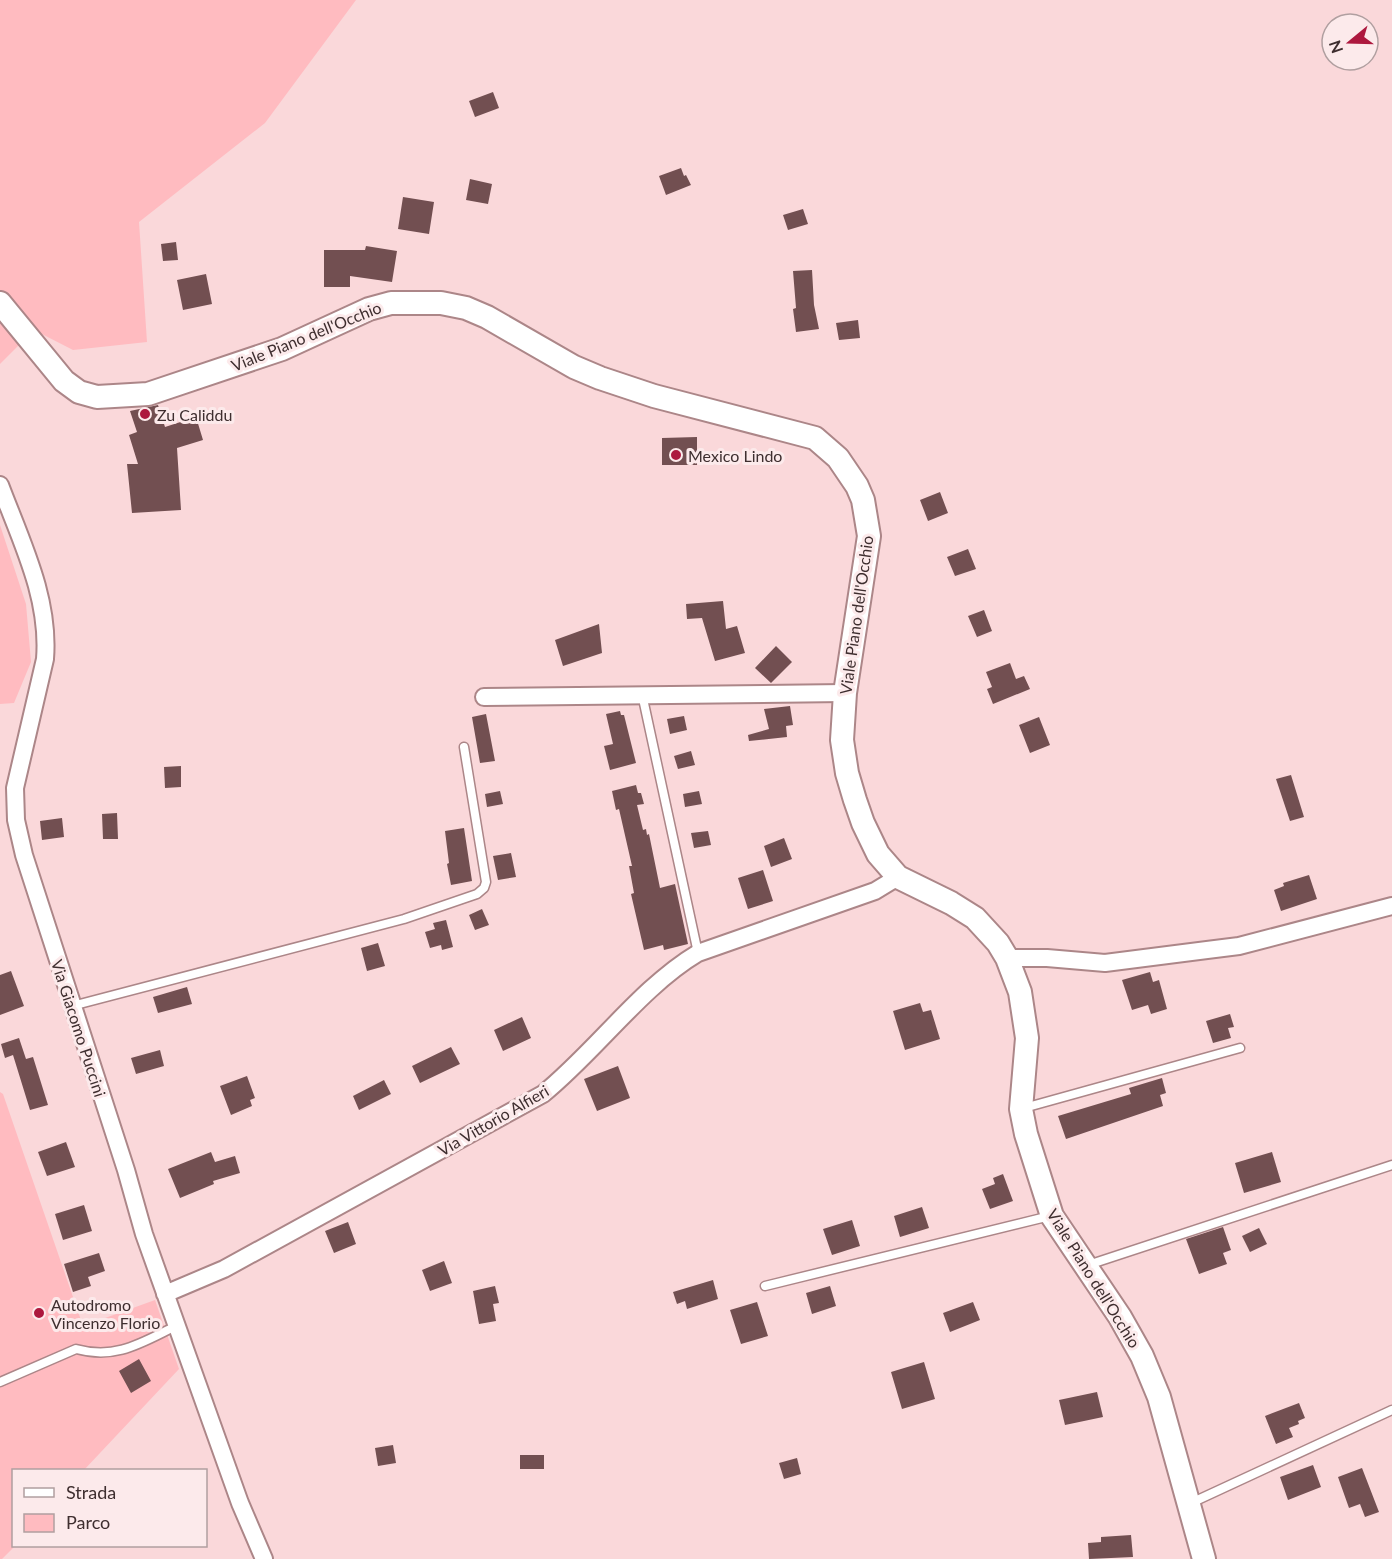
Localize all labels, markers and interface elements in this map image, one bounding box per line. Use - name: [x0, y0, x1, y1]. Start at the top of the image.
- north arrow: [1320, 12, 1380, 72]
- text: N: [1324, 38, 1346, 56]
- street label: Viale Piano dell'Occhio: [228, 297, 384, 375]
- place label: Zu Caliddu: [157, 405, 232, 424]
- marker: Zu Caliddu: [138, 407, 152, 421]
- place label: Mexico Lindo: [688, 446, 782, 465]
- marker: Mexico Lindo: [669, 448, 683, 462]
- street label: Viale Piano dell'Occhio: [835, 534, 877, 696]
- street label: Via Giacomo Puccini: [48, 957, 110, 1099]
- street label: Via Vittorio Alfieri: [434, 1081, 552, 1159]
- street label: Viale Piano dell'Occhio: [1043, 1205, 1145, 1351]
- place label: Autodromo Vincenzo Florio: [51, 1295, 160, 1332]
- marker: Autodromo Vincenzo Florio: [32, 1306, 46, 1320]
- legend: [12, 1469, 207, 1547]
- text: Strada: [66, 1481, 116, 1503]
- text: Parco: [66, 1511, 110, 1533]

